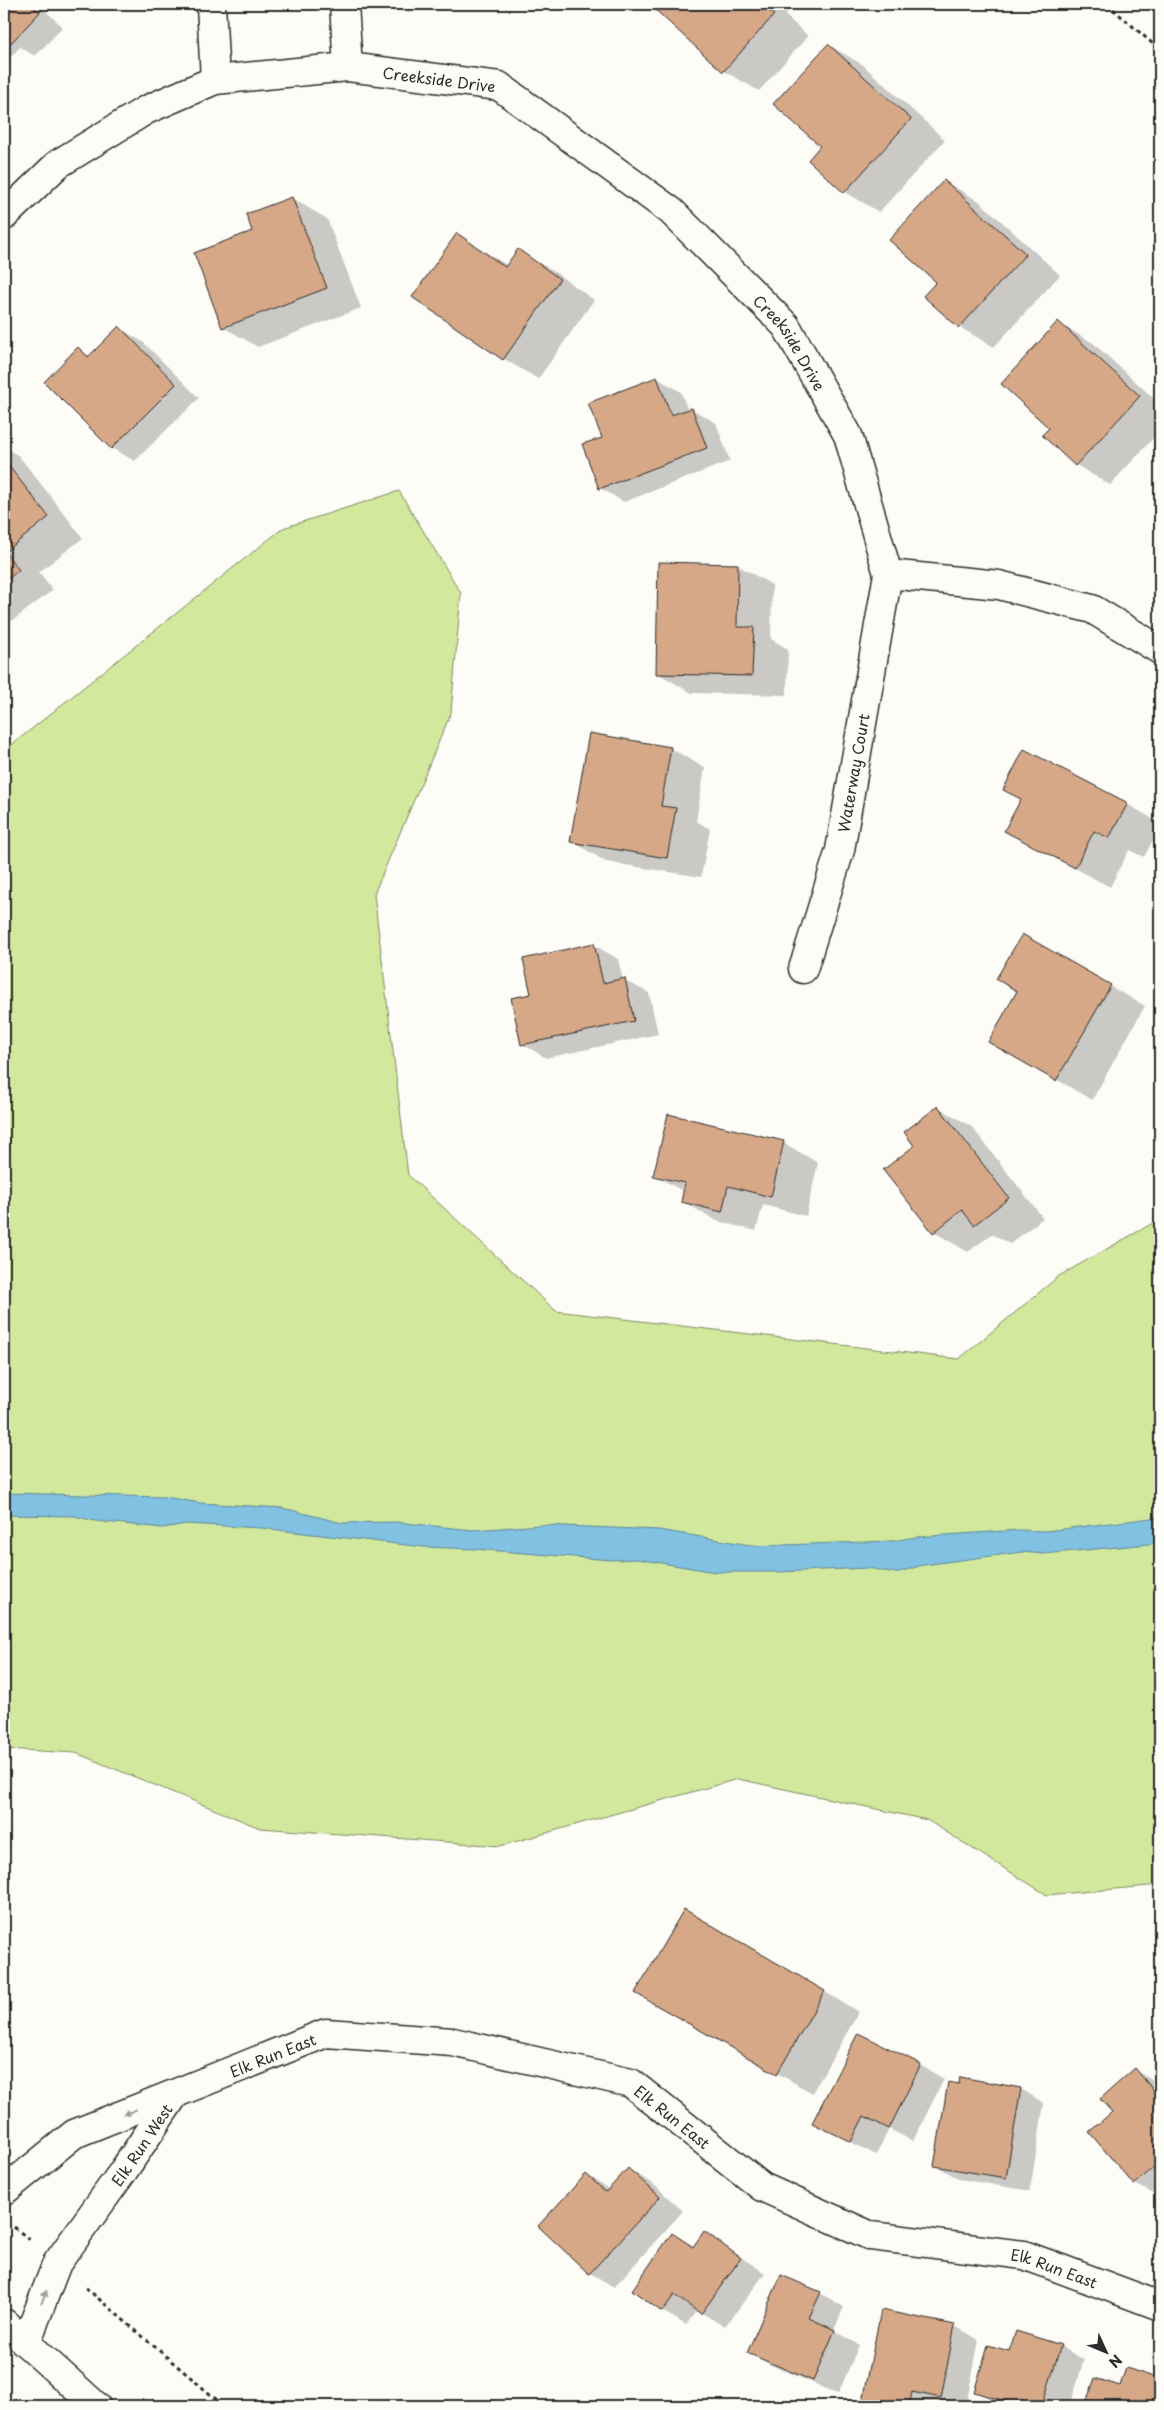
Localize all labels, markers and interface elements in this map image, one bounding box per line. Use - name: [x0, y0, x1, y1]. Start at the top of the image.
- street label: Creekside Drive: [381, 60, 497, 97]
- street label: Creekside Drive: [749, 289, 832, 395]
- street label: Waterway Court: [831, 712, 875, 834]
- street label: Elk Run East: [226, 2027, 319, 2082]
- street label: Elk Run East: [630, 2079, 716, 2153]
- street label: Elk Run West: [105, 2099, 177, 2190]
- one-way arrow: [122, 2108, 137, 2116]
- street label: Elk Run East: [1009, 2242, 1101, 2293]
- one-way arrow: [40, 2290, 48, 2305]
- north arrow: [1082, 2328, 1132, 2378]
- text: N: [1104, 2350, 1127, 2373]

